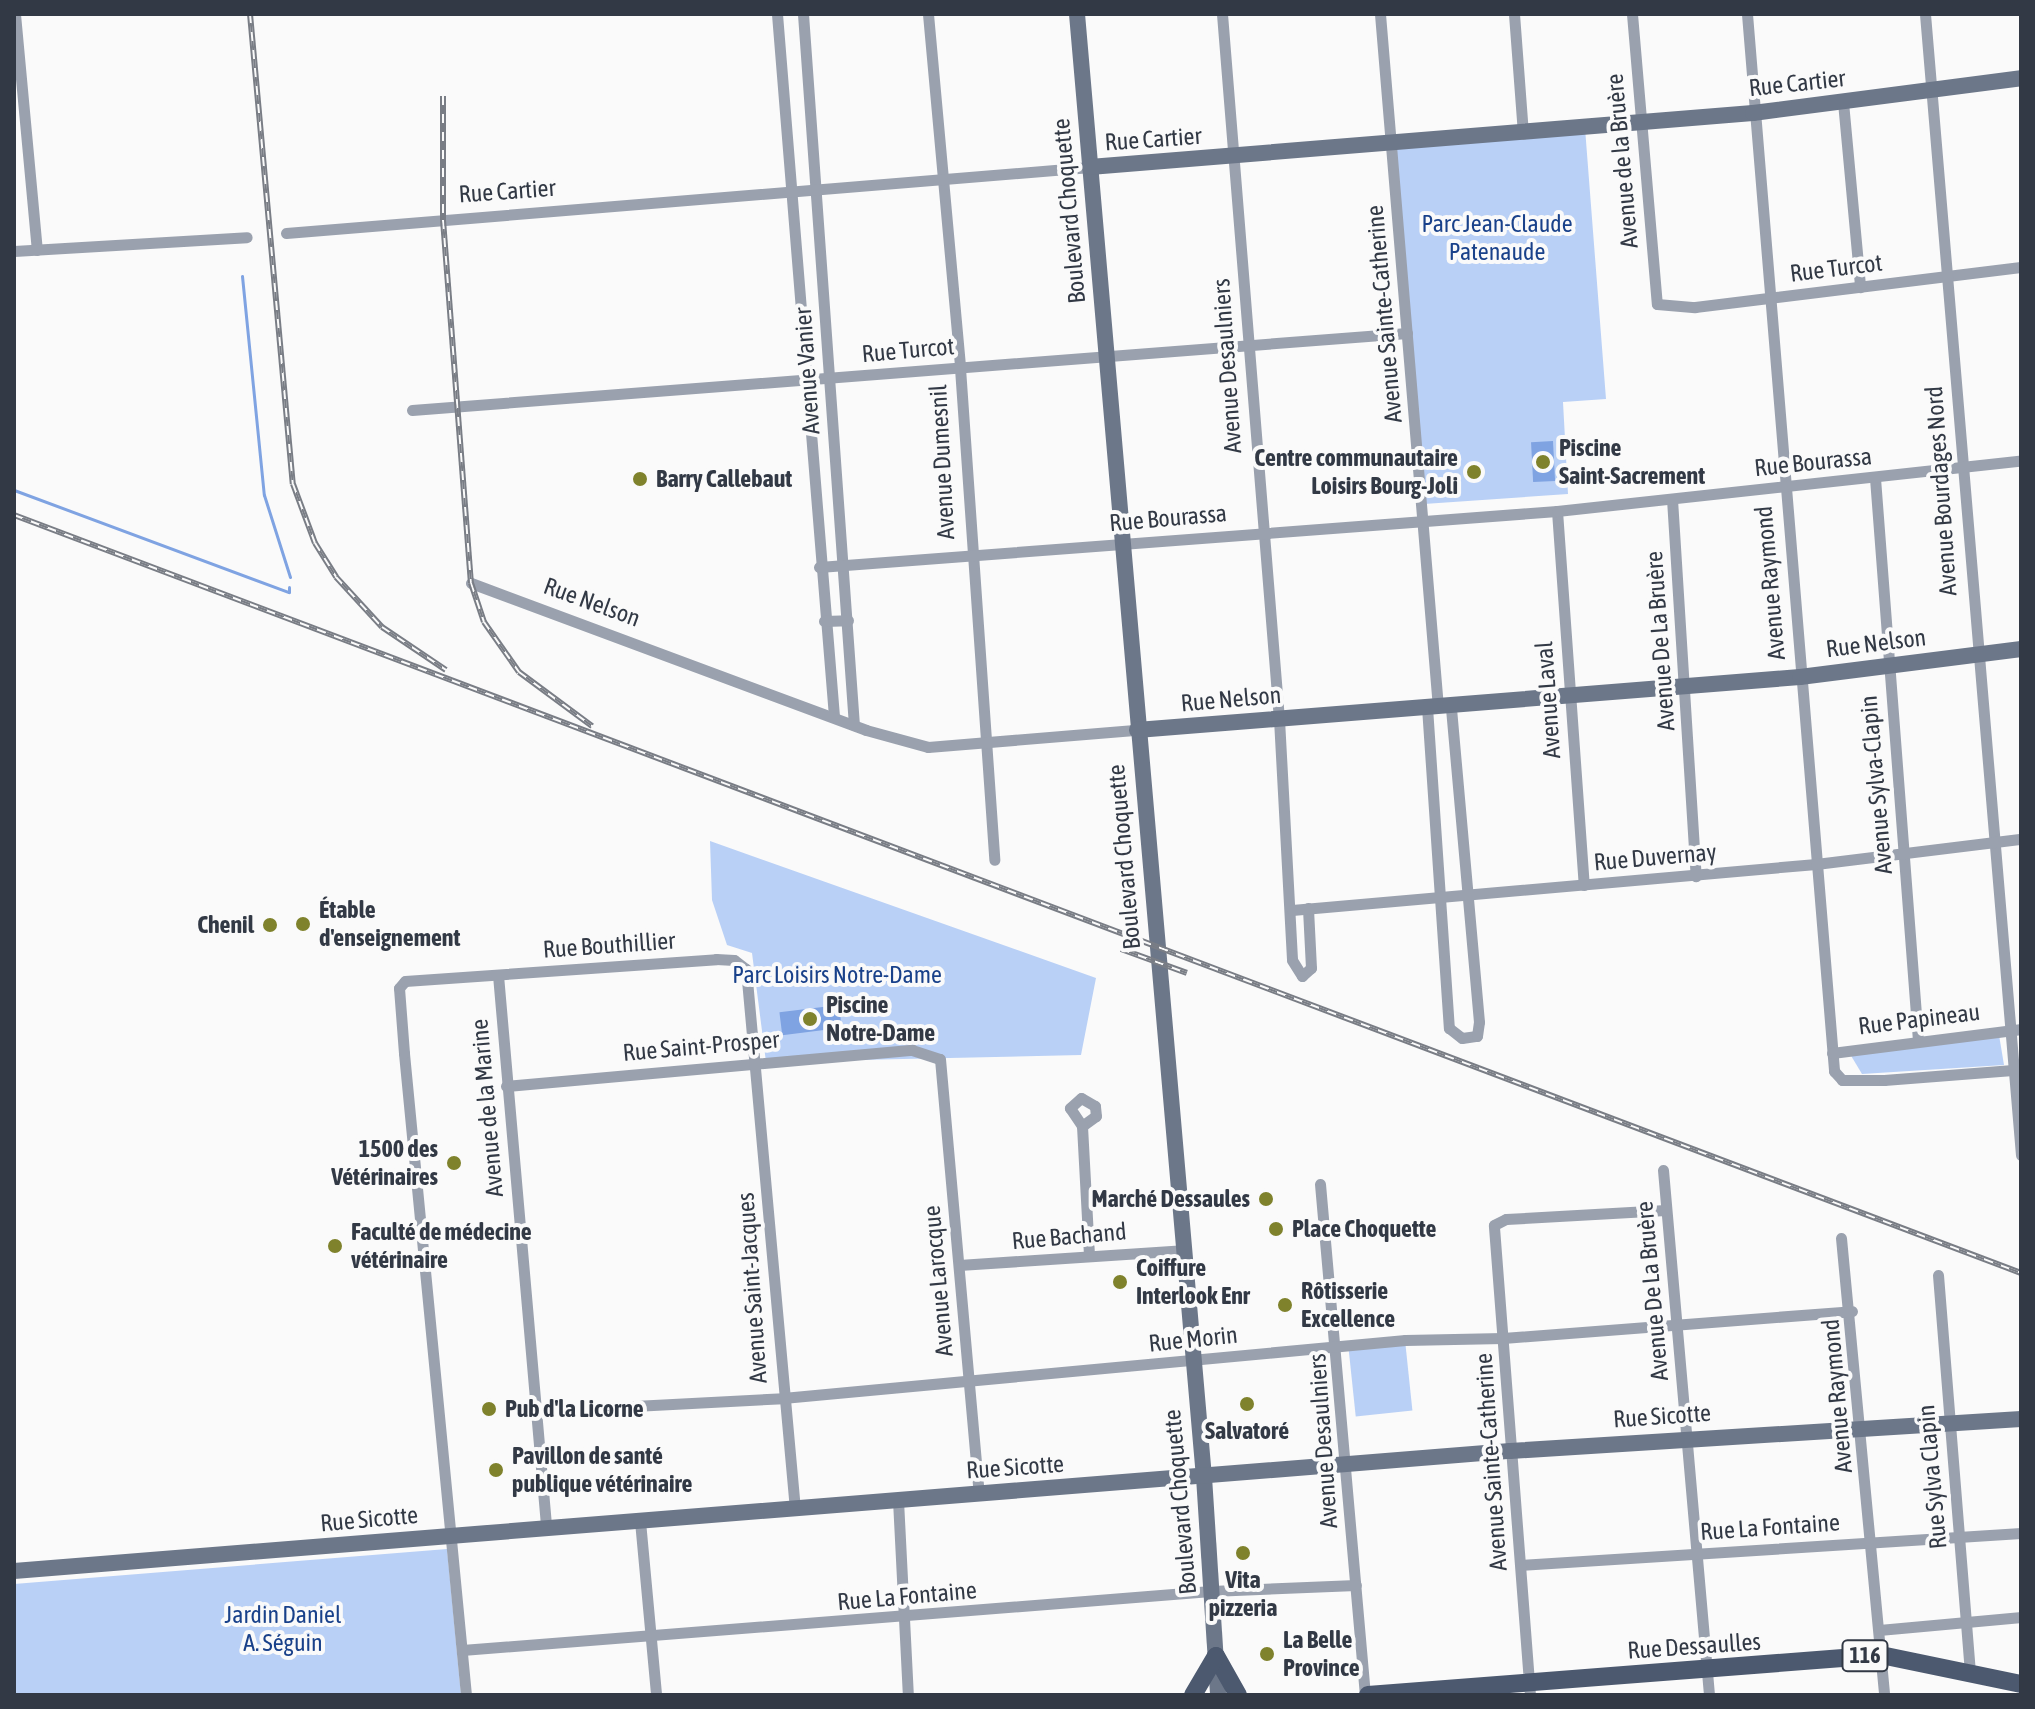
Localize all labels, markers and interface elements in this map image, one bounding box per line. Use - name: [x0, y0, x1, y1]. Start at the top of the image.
- street label: Rue Cartier: [1747, 64, 1847, 102]
- street label: Avenue de la Bruère: [1600, 73, 1644, 249]
- street label: Boulevard Choquette: [1047, 117, 1091, 305]
- street label: Rue Cartier: [1104, 121, 1202, 157]
- street label: Rue Cartier: [458, 173, 556, 209]
- street label: Avenue Sainte-Catherine: [1360, 204, 1408, 424]
- park label: Parc Jean-Claude Patenaude: [1421, 210, 1573, 266]
- street label: Rue Turcot: [1788, 248, 1884, 288]
- street label: Avenue Desaulniers: [1207, 278, 1247, 454]
- street label: Avenue Vanier: [788, 307, 826, 435]
- street label: Rue Turcot: [860, 332, 956, 368]
- street label: Avenue Dumesnil: [924, 384, 960, 540]
- street label: Avenue Bourdages Nord: [1919, 385, 1963, 597]
- place label: Piscine Saint-Sacrement: [1559, 434, 1705, 490]
- street label: Rue Bourassa: [1753, 442, 1873, 482]
- place label: Centre communautaire Loisirs Bourg-Joli: [1254, 444, 1458, 500]
- marker: Piscine Saint-Sacrement: [1534, 453, 1552, 471]
- marker: Centre communautaire Loisirs Bourg-Joli: [1465, 463, 1483, 481]
- place label: Barry Callebaut: [656, 465, 792, 493]
- marker: Barry Callebaut: [631, 470, 649, 488]
- street label: Rue Bourassa: [1108, 499, 1228, 537]
- street label: Avenue Raymond: [1749, 505, 1791, 661]
- street label: Avenue De La Bruère: [1639, 550, 1681, 732]
- street label: Rue Nelson: [540, 571, 644, 633]
- street label: Rue Nelson: [1824, 623, 1928, 663]
- street label: Avenue Laval: [1530, 640, 1566, 760]
- street label: Rue Nelson: [1180, 680, 1282, 718]
- street label: Avenue Sylva-Clapin: [1854, 694, 1898, 876]
- street label: Boulevard Choquette: [1102, 763, 1146, 951]
- street label: Rue Duvernay: [1592, 837, 1718, 877]
- place label: Étable d'enseignement: [319, 896, 460, 952]
- place label: Chenil: [197, 911, 254, 939]
- marker: Étable d'enseignement: [294, 915, 312, 933]
- marker: Chenil: [261, 916, 279, 934]
- street label: Rue Bouthillier: [542, 926, 676, 964]
- park label: Parc Loisirs Notre-Dame: [732, 961, 942, 989]
- place label: Piscine Notre-Dame: [826, 991, 935, 1047]
- street label: Rue Papineau: [1857, 997, 1981, 1041]
- marker: Piscine Notre-Dame: [801, 1010, 819, 1028]
- street label: Avenue de la Marine: [465, 1018, 509, 1198]
- street label: Rue Saint-Prosper: [622, 1025, 780, 1067]
- place label: 1500 des Vétérinaires: [331, 1135, 438, 1191]
- marker: 1500 des Vétérinaires: [445, 1154, 463, 1172]
- place label: Marché Dessaules: [1091, 1185, 1250, 1213]
- marker: Marché Dessaules: [1257, 1190, 1275, 1208]
- street label: Avenue Saint-Jacques: [731, 1192, 773, 1384]
- street label: Avenue De La Bruère: [1630, 1200, 1674, 1382]
- street label: Avenue Larocque: [917, 1204, 959, 1358]
- place label: Place Choquette: [1292, 1215, 1436, 1243]
- street label: Rue Bachand: [1010, 1217, 1128, 1255]
- place label: Faculté de médecine vétérinaire: [351, 1218, 532, 1274]
- marker: Place Choquette: [1267, 1220, 1285, 1238]
- marker: Faculté de médecine vétérinaire: [326, 1237, 344, 1255]
- place label: Coiffure Interlook Enr: [1136, 1254, 1250, 1310]
- marker: Coiffure Interlook Enr: [1111, 1273, 1129, 1291]
- place label: Rôtisserie Excellence: [1301, 1277, 1395, 1333]
- marker: Rôtisserie Excellence: [1276, 1296, 1294, 1314]
- street label: Avenue Raymond: [1816, 1318, 1858, 1474]
- street label: Rue Morin: [1147, 1320, 1239, 1358]
- street label: Avenue Sainte-Catherine: [1469, 1352, 1513, 1572]
- street label: Avenue Desaulniers: [1303, 1353, 1343, 1529]
- place label: Pub d'la Licorne: [505, 1395, 644, 1423]
- marker: Salvatoré: [1238, 1395, 1256, 1413]
- street label: Rue Sicotte: [1612, 1398, 1712, 1434]
- marker: Pub d'la Licorne: [480, 1400, 498, 1418]
- street label: Rue Sylva Clapin: [1911, 1404, 1953, 1550]
- street label: Boulevard Choquette: [1158, 1408, 1202, 1596]
- place label: Salvatoré: [1205, 1417, 1289, 1445]
- place label: Pavillon de santé publique vétérinaire: [512, 1442, 692, 1498]
- street label: Rue Sicotte: [965, 1449, 1065, 1485]
- marker: Pavillon de santé publique vétérinaire: [487, 1461, 505, 1479]
- street label: Rue Sicotte: [319, 1500, 419, 1538]
- street label: Rue La Fontaine: [1699, 1508, 1841, 1546]
- marker: Vita pizzeria: [1234, 1544, 1252, 1562]
- place label: Vita pizzeria: [1209, 1566, 1277, 1622]
- street label: Rue La Fontaine: [836, 1576, 978, 1616]
- park label: Jardin Daniel A. Séguin: [225, 1601, 341, 1657]
- place label: La Belle Province: [1283, 1626, 1360, 1682]
- street label: Rue Dessaulles: [1626, 1627, 1762, 1665]
- road number: 116: [1841, 1638, 1889, 1674]
- marker: La Belle Province: [1258, 1645, 1276, 1663]

